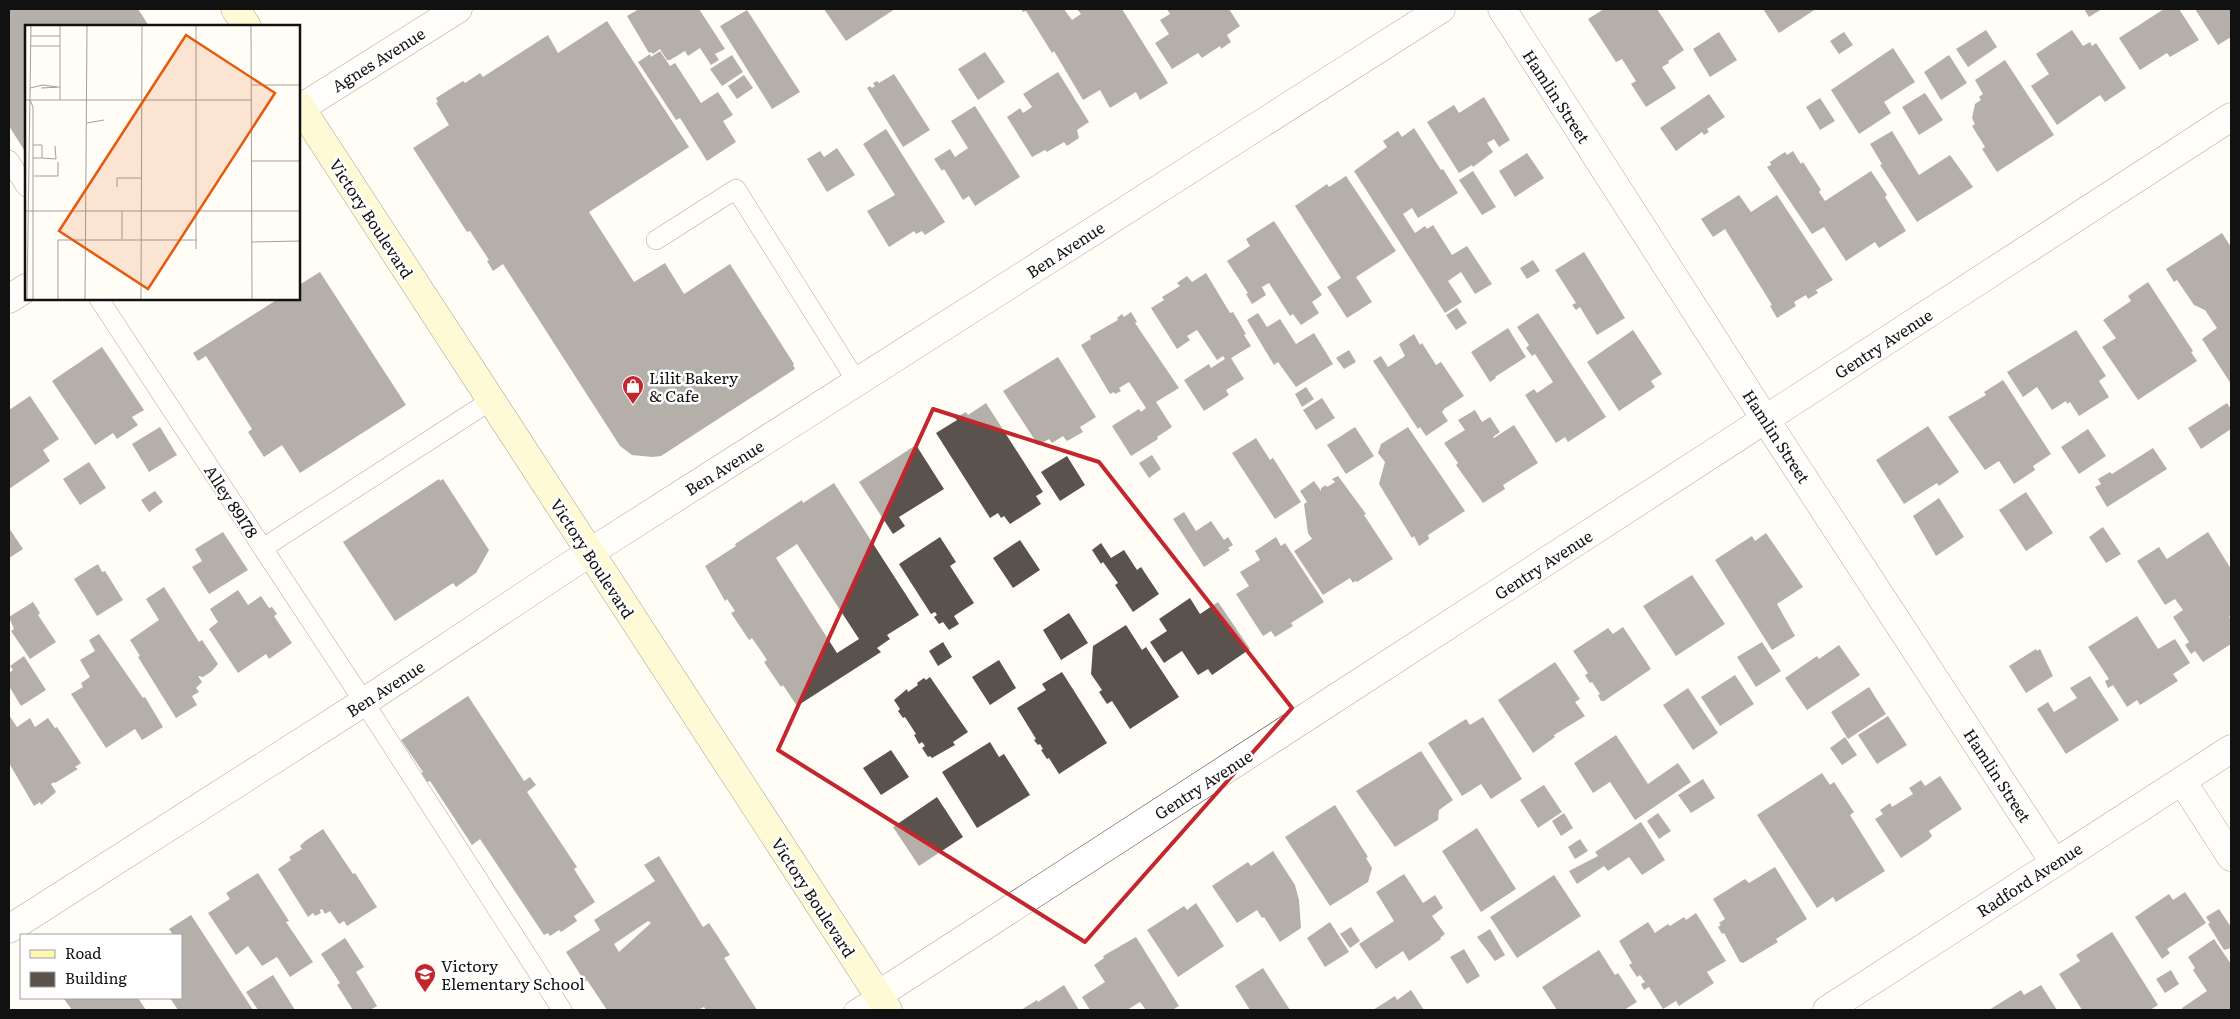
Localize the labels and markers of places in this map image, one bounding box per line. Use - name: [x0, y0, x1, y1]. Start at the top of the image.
- place label: Lilit Bakery & Cafe: [649, 365, 739, 407]
- shop icon: Lilit Bakery & Cafe: [621, 374, 645, 405]
- place label: Victory Elementary School: [441, 953, 585, 995]
- school or university icon: Victory Elementary School: [413, 962, 437, 993]

